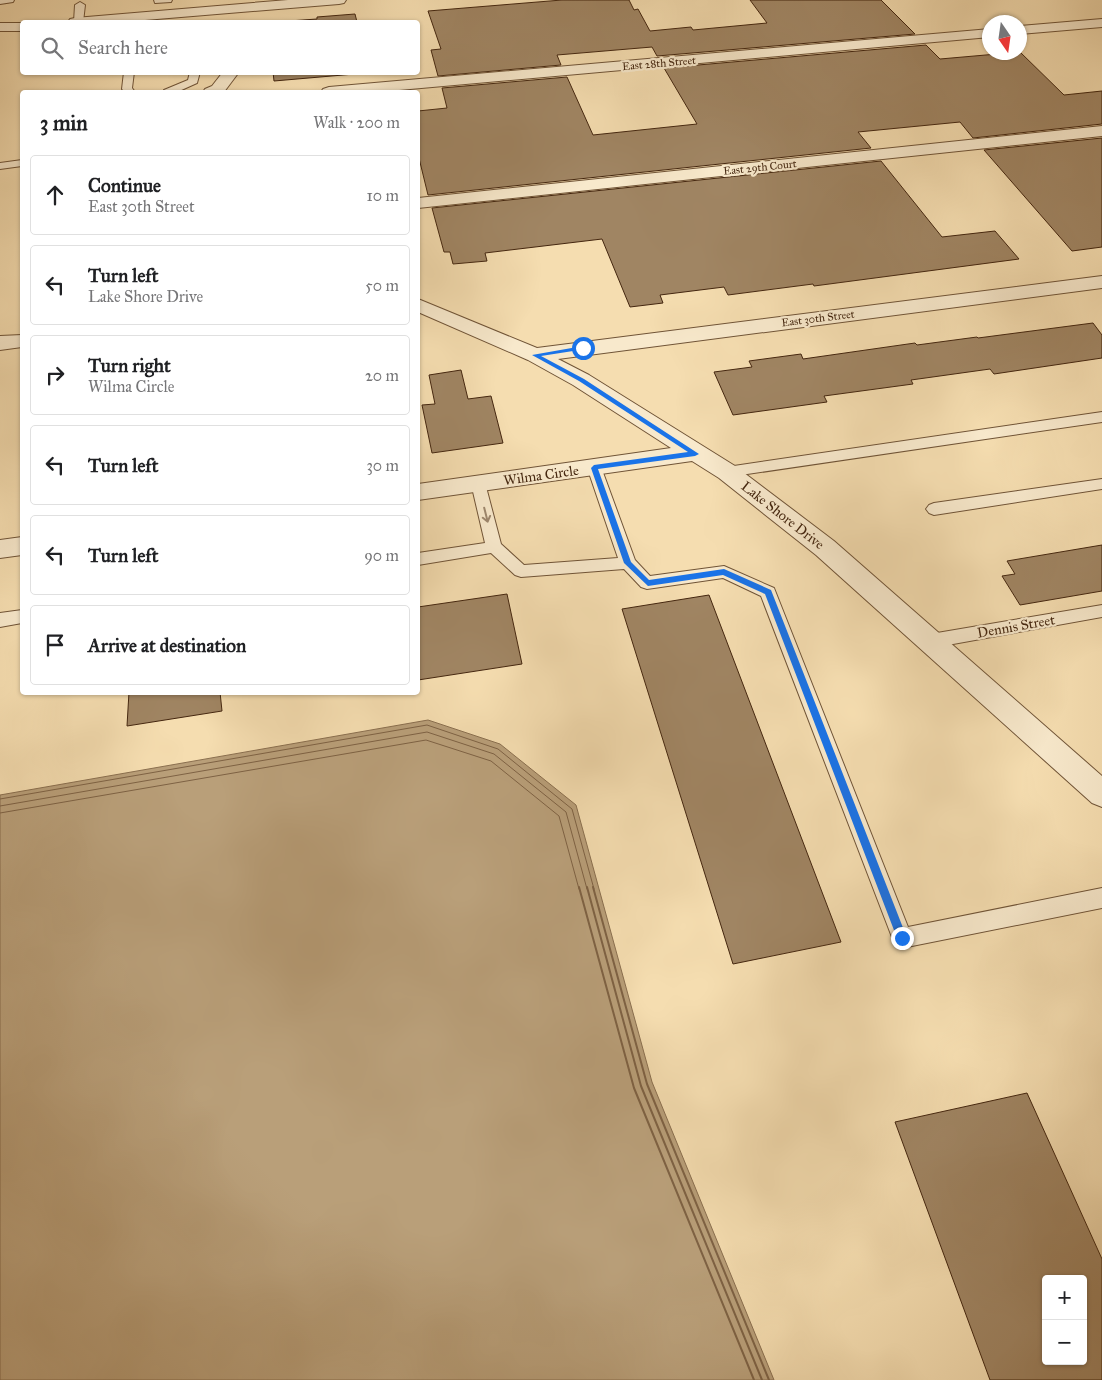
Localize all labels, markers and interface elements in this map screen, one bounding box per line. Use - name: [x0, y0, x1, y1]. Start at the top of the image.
- north arrow: [982, 15, 1027, 60]
- search box: [20, 20, 420, 75]
- icon: search: [38, 34, 66, 62]
- text: Search here: [78, 36, 168, 59]
- street label: East 28th Street: [622, 54, 696, 73]
- text: 3 min: [40, 110, 88, 136]
- text: Walk · 200 m: [313, 113, 400, 132]
- street label: East 29th Court: [723, 157, 797, 178]
- text: Continue: [88, 174, 161, 197]
- icon: ahead: [41, 181, 69, 209]
- text: 10 m: [367, 186, 399, 205]
- text: East 30th Street: [88, 197, 195, 216]
- text: Turn left: [88, 264, 158, 287]
- icon: left: [41, 271, 69, 299]
- text: 50 m: [365, 276, 399, 295]
- text: Lake Shore Drive: [88, 287, 203, 306]
- street label: East 30th Street: [781, 308, 855, 329]
- route start: [572, 337, 595, 360]
- text: Turn right: [88, 354, 171, 377]
- icon: right: [41, 361, 69, 389]
- text: 20 m: [365, 366, 399, 385]
- text: Wilma Circle: [88, 377, 174, 396]
- icon: left: [41, 451, 69, 479]
- text: Turn left: [88, 454, 158, 477]
- text: 30 m: [366, 456, 399, 475]
- street label: Wilma Circle: [502, 462, 580, 489]
- street label: Lake Shore Drive: [738, 478, 828, 553]
- one-way arrow: [482, 507, 491, 523]
- icon: left: [41, 541, 69, 569]
- text: Turn left: [88, 544, 158, 567]
- text: 90 m: [364, 546, 399, 565]
- street label: Dennis Street: [976, 611, 1056, 642]
- icon: arrive: [41, 631, 69, 659]
- text: Arrive at destination: [88, 634, 246, 657]
- route end: [891, 927, 914, 950]
- map controls: [1042, 1275, 1087, 1365]
- button: +: [1042, 1275, 1087, 1320]
- button: −: [1042, 1320, 1087, 1365]

